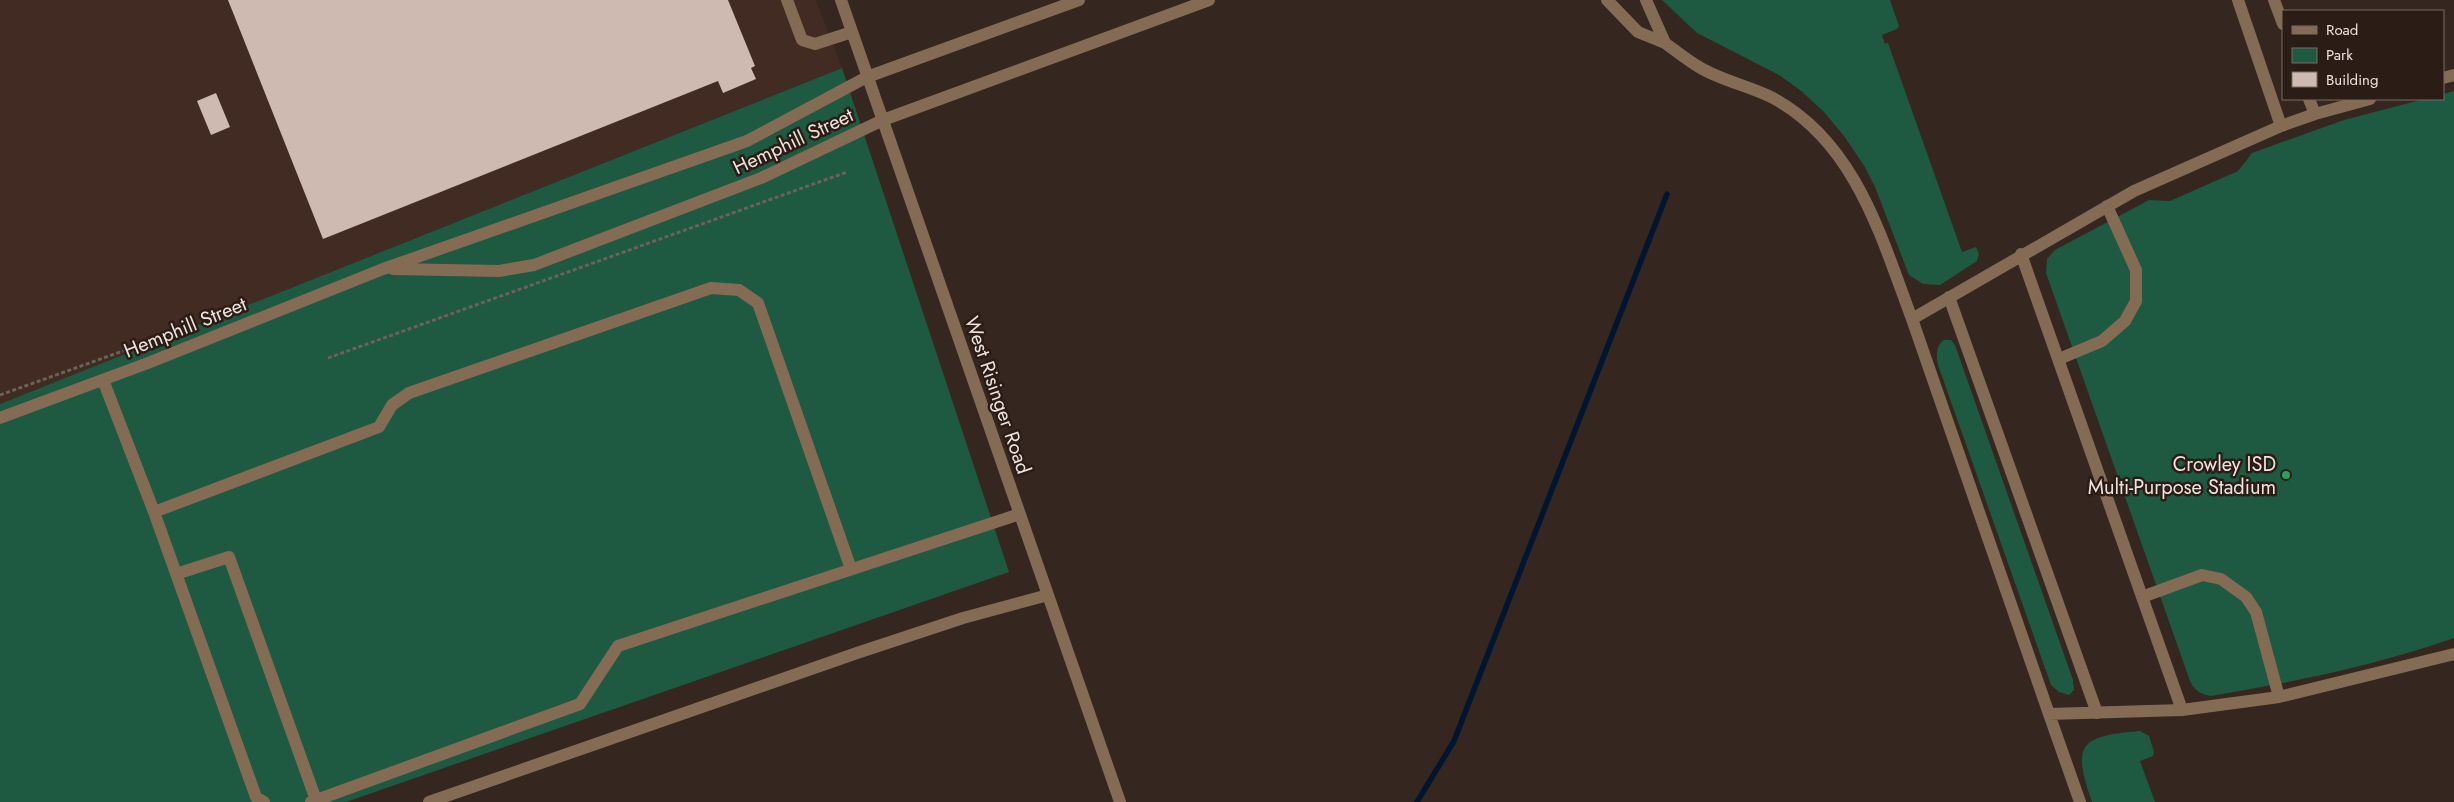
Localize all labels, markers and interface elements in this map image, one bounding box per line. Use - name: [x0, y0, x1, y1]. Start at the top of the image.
- legend: [2282, 10, 2444, 100]
- text: Road: [2326, 19, 2358, 41]
- text: Park: [2326, 44, 2353, 66]
- text: Building: [2326, 69, 2378, 91]
- street label: Hemphill Street: [728, 101, 859, 182]
- street label: Hemphill Street: [119, 290, 251, 365]
- street label: West Risinger Road: [957, 312, 1038, 478]
- place label: Crowley ISD Multi-Purpose Stadium: [2088, 450, 2276, 502]
- marker: Crowley ISD Multi-Purpose Stadium: [2280, 469, 2292, 481]

